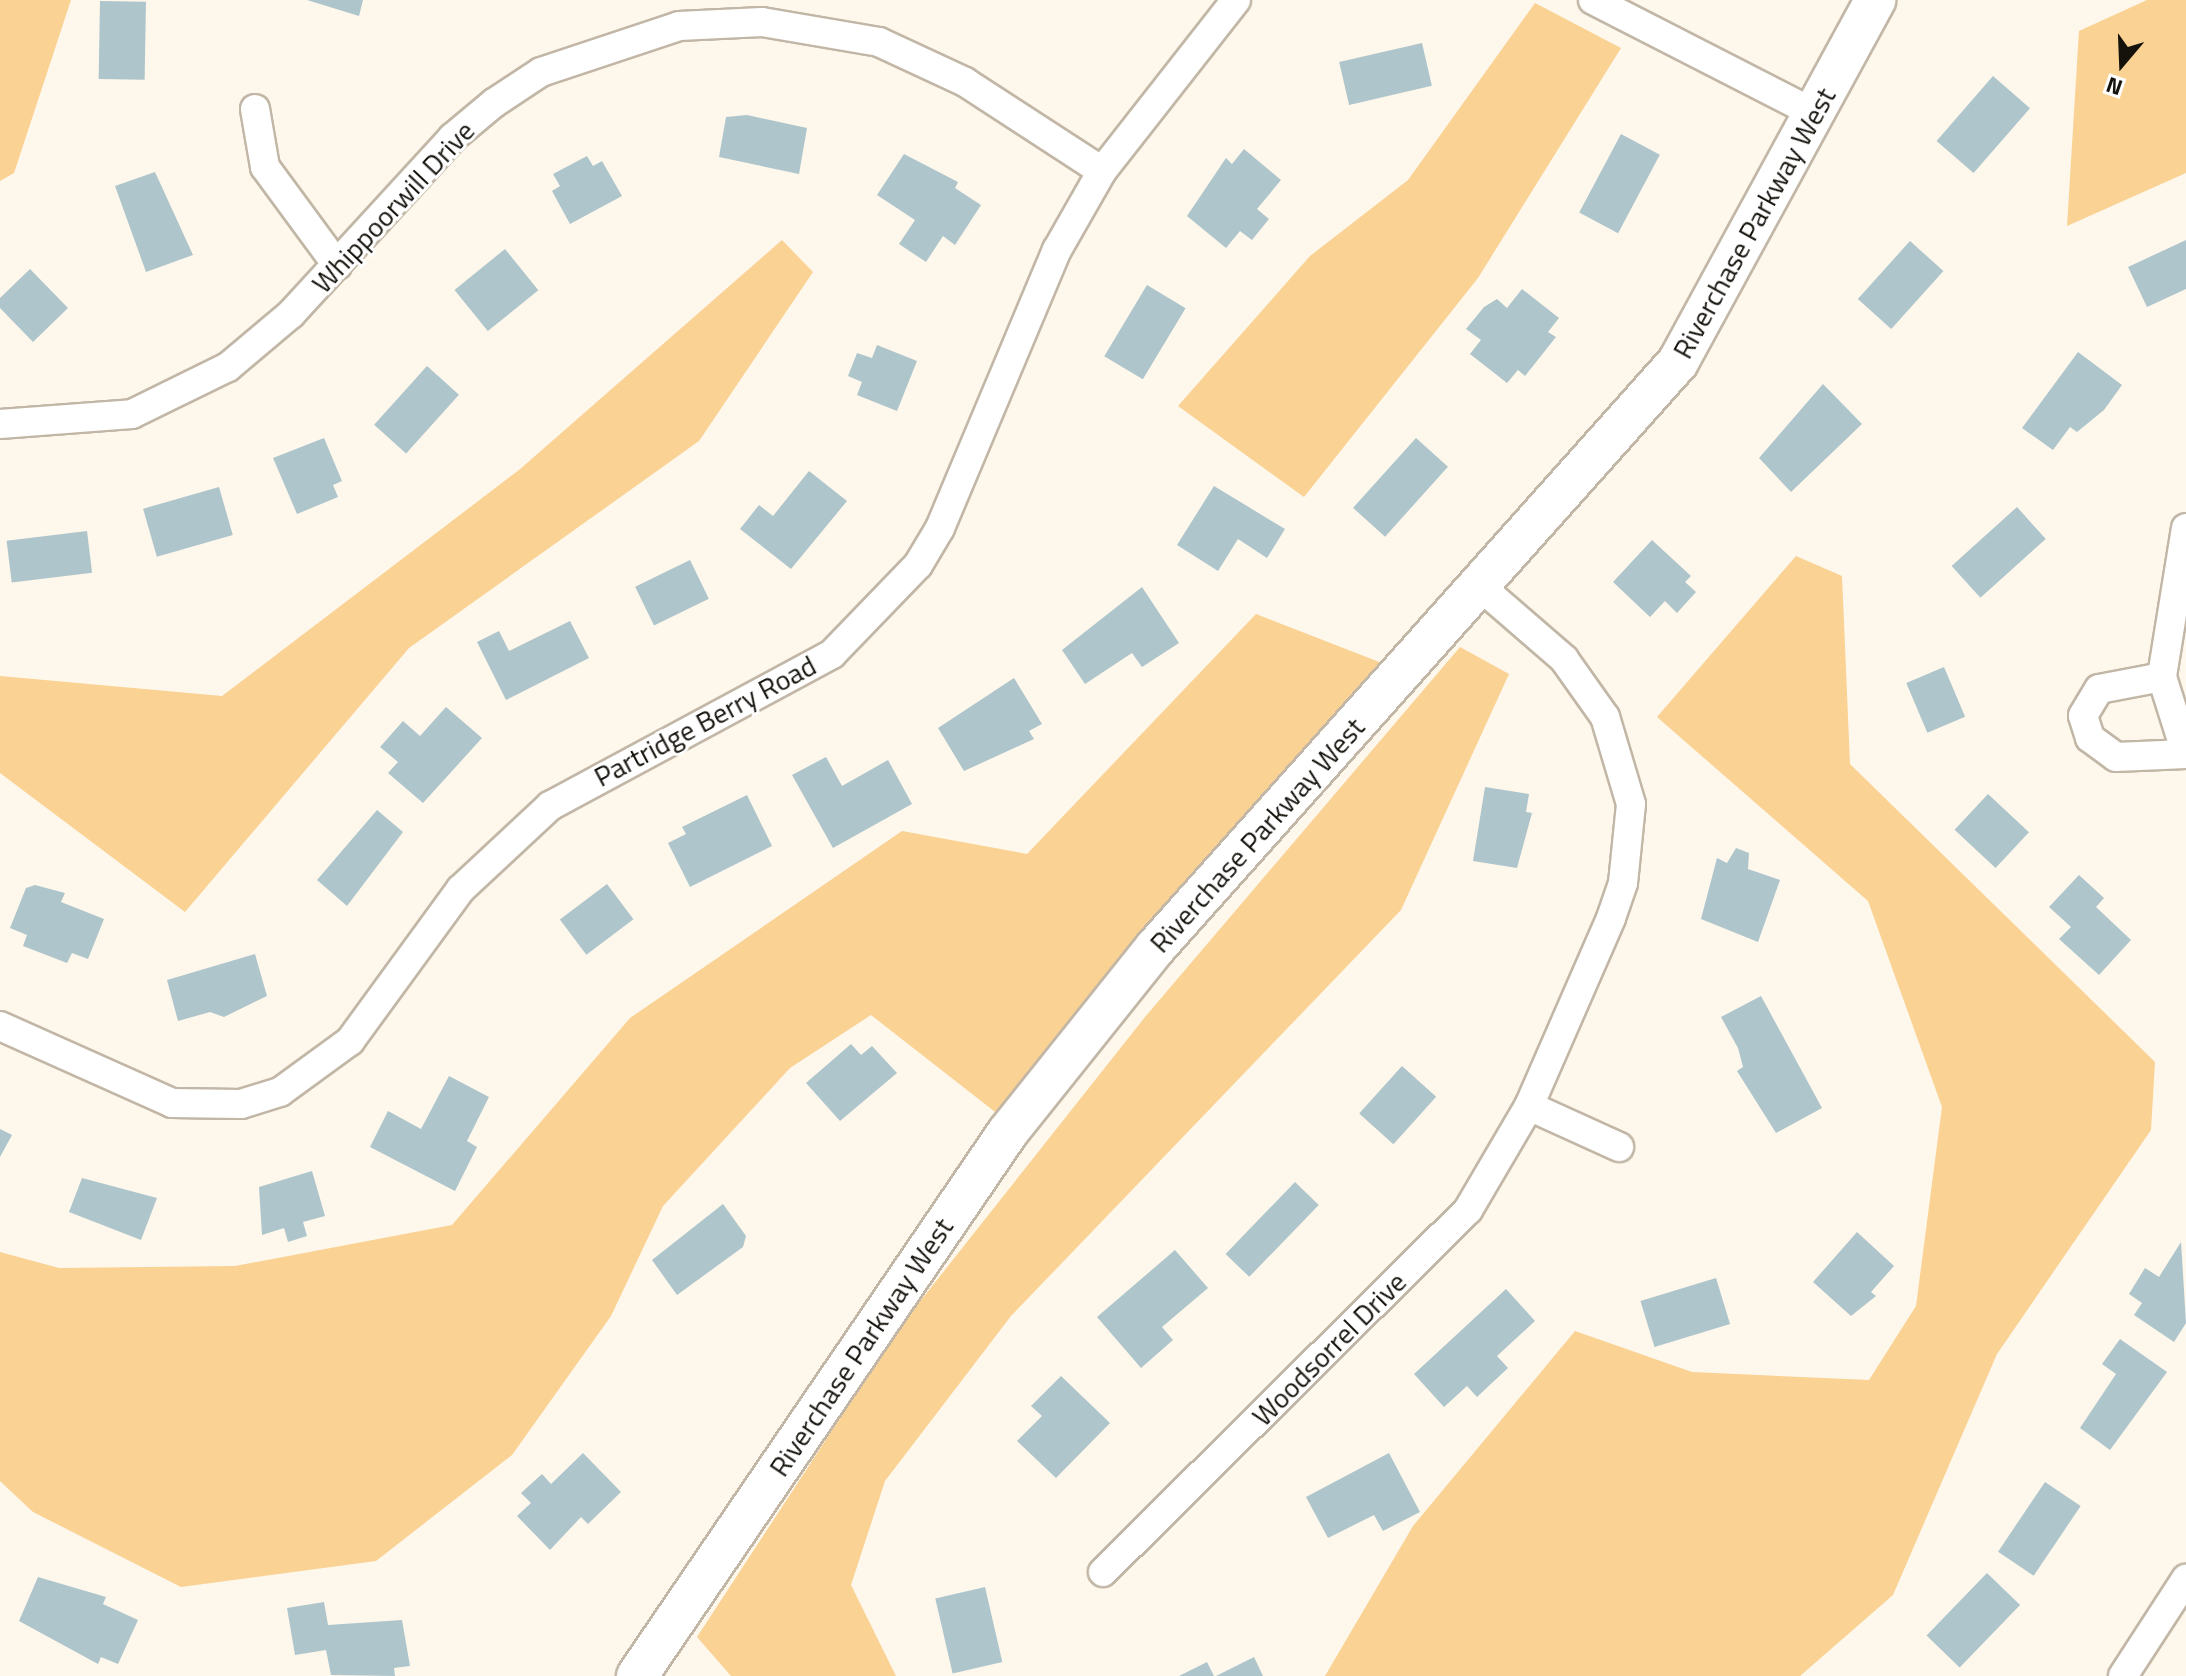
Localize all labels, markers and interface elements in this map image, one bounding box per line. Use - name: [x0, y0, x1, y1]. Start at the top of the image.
- north arrow: [2082, 24, 2162, 104]
- text: N: [2101, 68, 2127, 105]
- street label: Riverchase Parkway West: [1666, 82, 1842, 364]
- street label: Whippoorwill Drive: [305, 114, 481, 300]
- street label: Partridge Berry Road: [588, 648, 822, 794]
- street label: Riverchase Parkway West: [1143, 711, 1371, 959]
- street label: Riverchase Parkway West: [762, 1211, 960, 1483]
- street label: Woodsorrel Drive: [1245, 1265, 1413, 1433]

